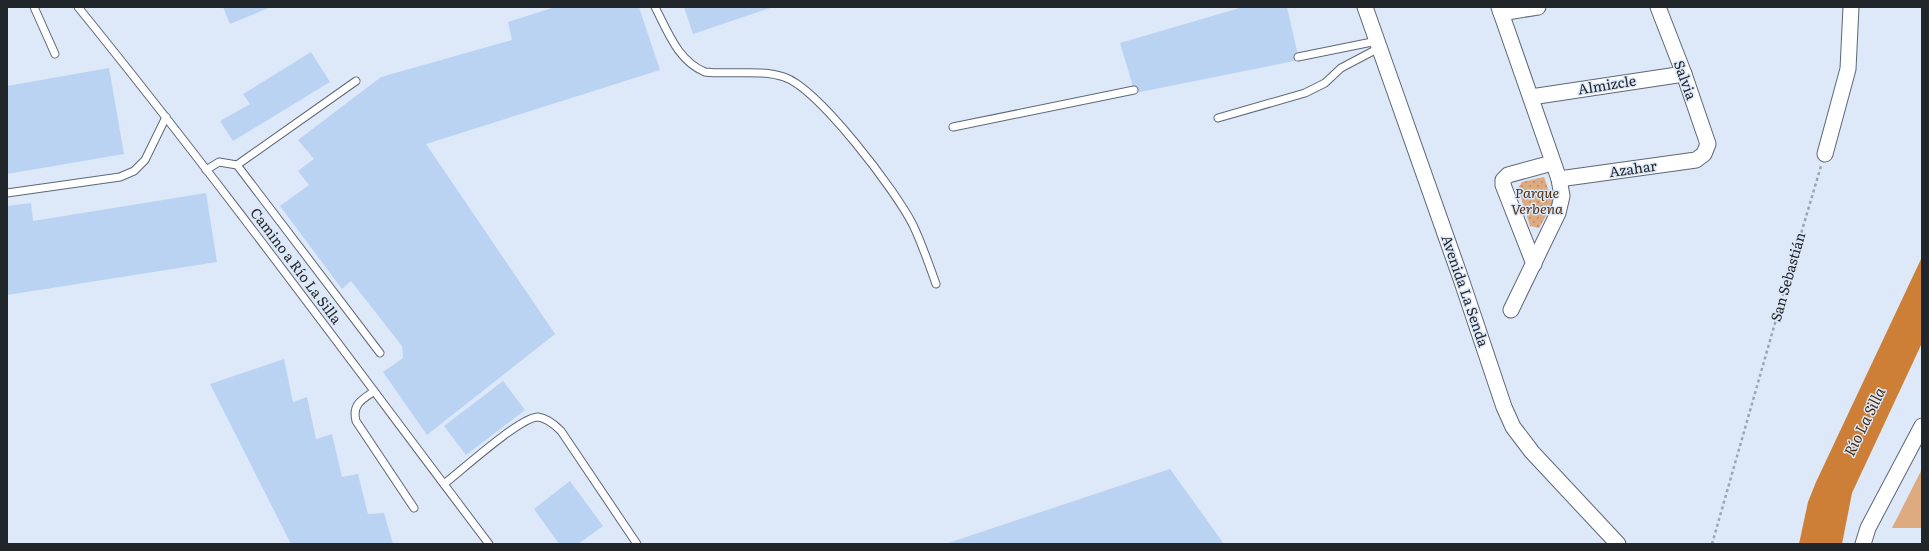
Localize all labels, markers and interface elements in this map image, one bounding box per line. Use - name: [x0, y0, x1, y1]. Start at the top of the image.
- street label: Salvia: [1670, 57, 1702, 103]
- street label: Almizcle: [1576, 70, 1637, 98]
- street label: Azahar: [1608, 155, 1658, 181]
- park label: Parque Verbena: [1511, 182, 1563, 218]
- street label: Camino a Río La Silla: [246, 203, 347, 328]
- street label: San Sebastián: [1765, 230, 1809, 324]
- street label: Avenida La Senda: [1437, 232, 1495, 350]
- water label: Río La Silla: [1837, 383, 1890, 460]

